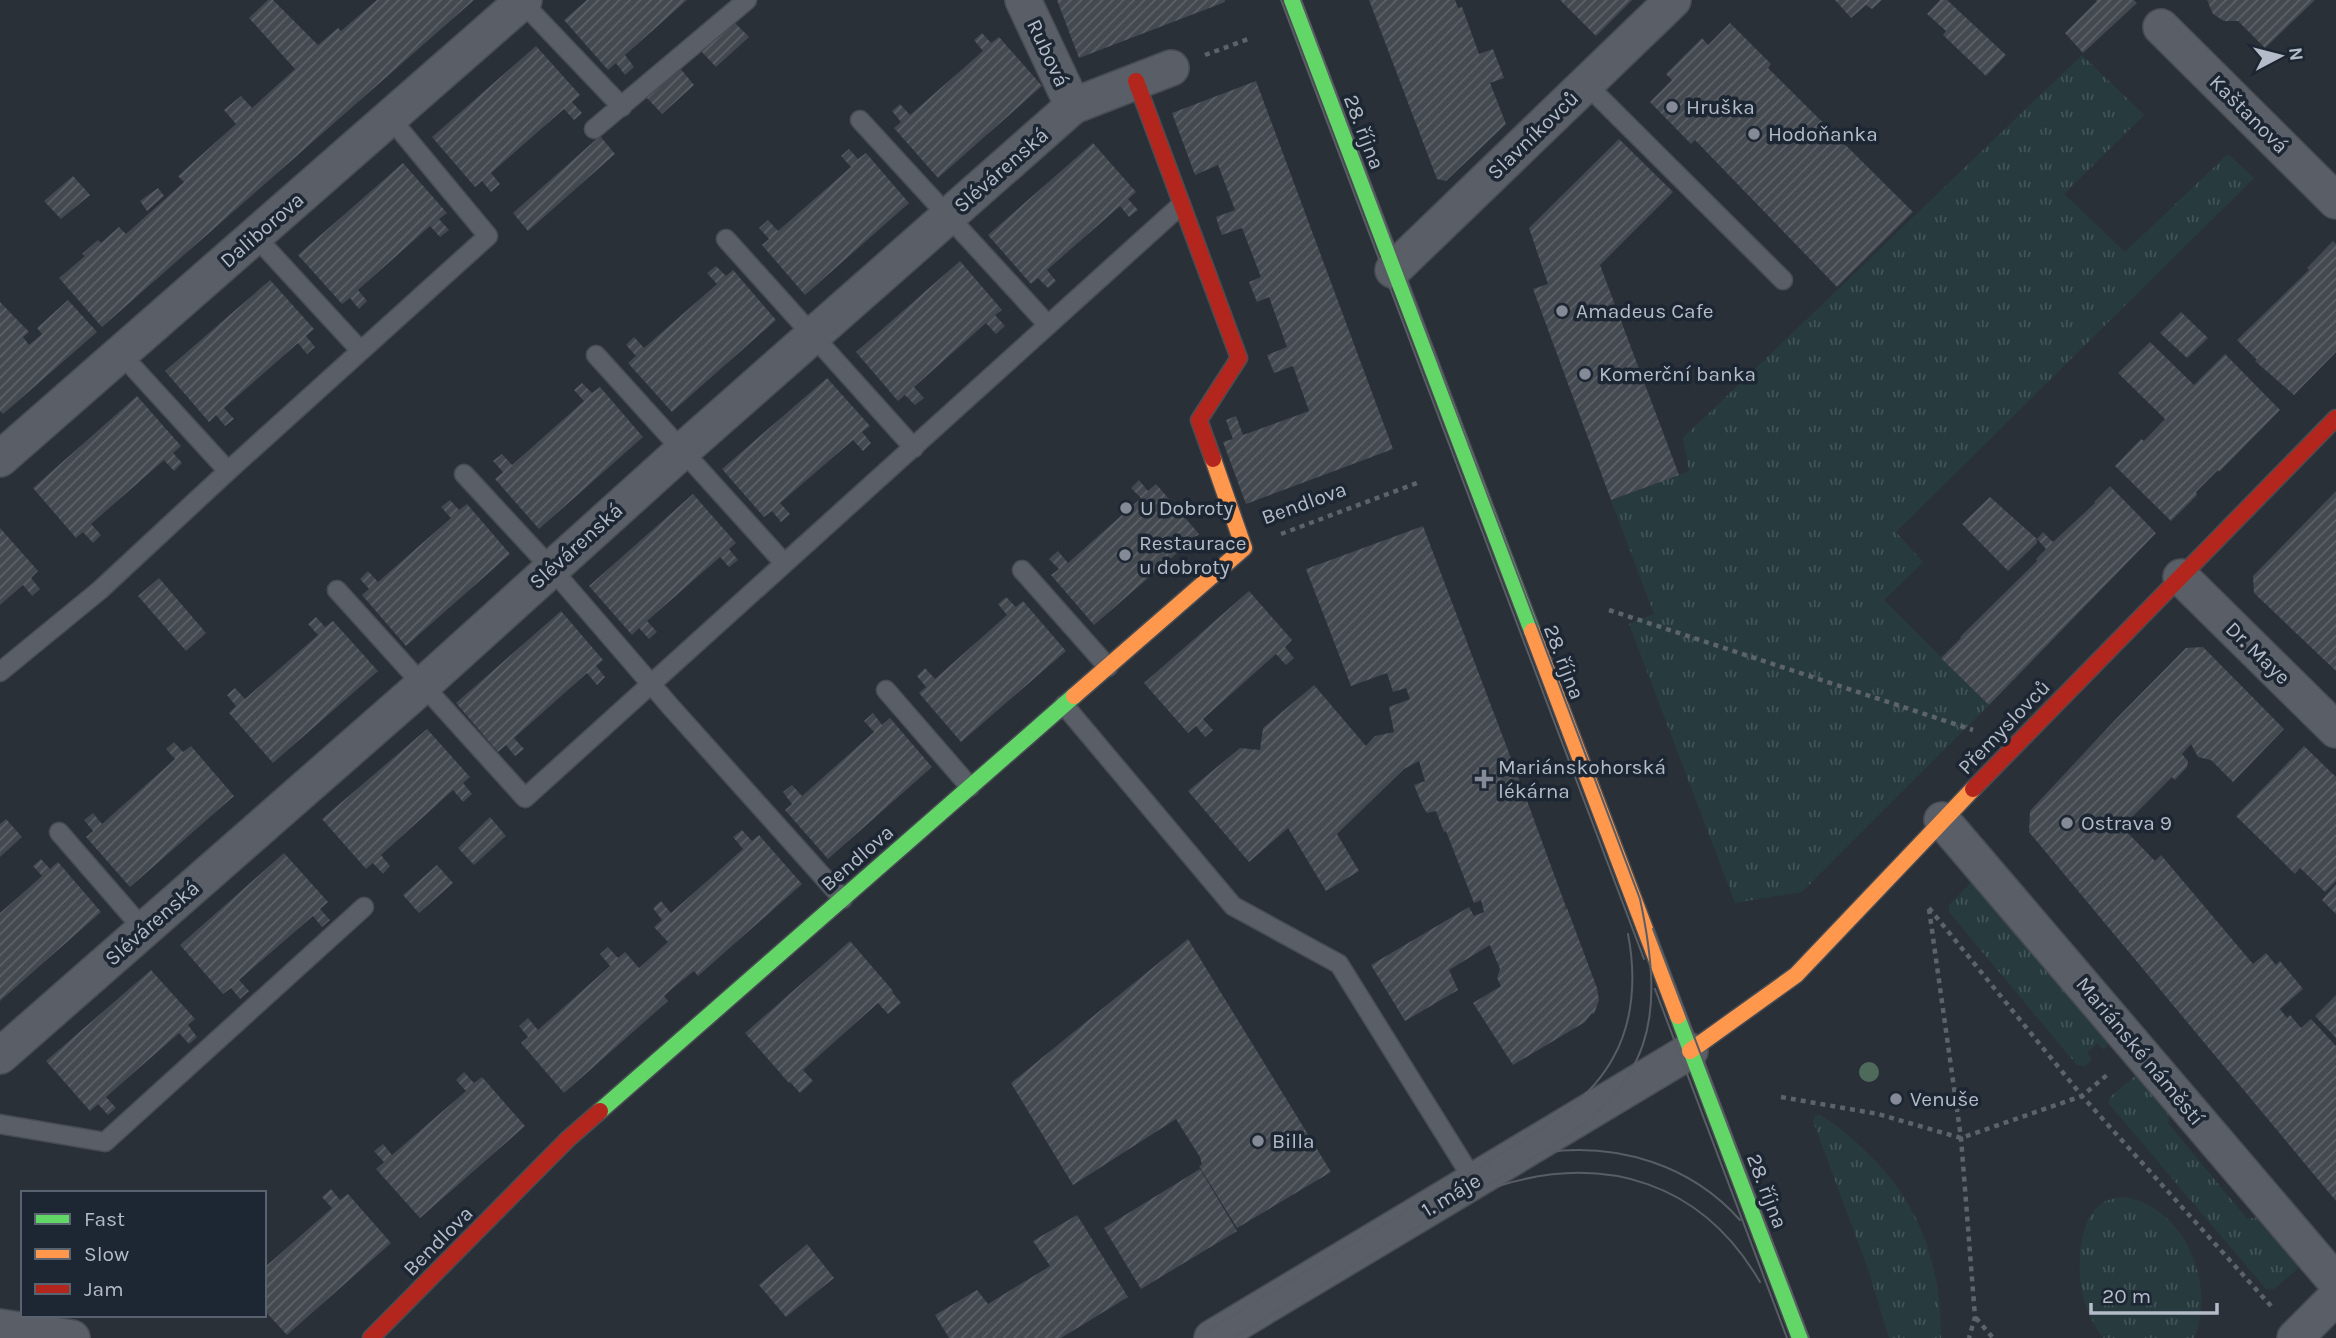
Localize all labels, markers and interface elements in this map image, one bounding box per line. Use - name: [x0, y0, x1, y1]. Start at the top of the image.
- street label: Rubová: [1022, 15, 1074, 91]
- north arrow: [2245, 21, 2315, 91]
- text: N: [2284, 46, 2308, 62]
- street label: Kaštanová: [2205, 70, 2293, 158]
- street label: Slavníkovců: [1483, 86, 1583, 184]
- street label: 28. října: [1339, 91, 1389, 173]
- place label: Hruška: [1686, 95, 1755, 119]
- marker: Hruška: [1664, 99, 1680, 115]
- place label: Hodoňanka: [1768, 122, 1878, 146]
- street label: Slévárenská: [949, 123, 1053, 217]
- marker: Hodoňanka: [1746, 126, 1762, 142]
- street label: Daliborova: [215, 187, 309, 273]
- place label: Amadeus Cafe: [1576, 299, 1714, 323]
- marker: Amadeus Cafe: [1554, 303, 1570, 319]
- place label: Komerční banka: [1599, 362, 1756, 386]
- marker: Komerční banka: [1577, 366, 1593, 382]
- street label: Bendlova: [1258, 477, 1350, 529]
- place label: U Dobroty: [1140, 496, 1233, 520]
- street label: Slévárenská: [525, 498, 627, 594]
- marker: U Dobroty: [1118, 500, 1134, 516]
- place label: Restaurace u dobroty: [1139, 531, 1247, 579]
- marker: Restaurace u dobroty: [1117, 547, 1133, 563]
- street label: Dr. Maye: [2221, 617, 2295, 689]
- street label: 28. října: [1539, 621, 1589, 703]
- street label: Přemyslovců: [1953, 675, 2055, 779]
- place label: Mariánskohorská lékárna: [1498, 755, 1666, 803]
- marker: Mariánskohorská lékárna: [1476, 771, 1492, 787]
- place label: Ostrava 9: [2081, 811, 2172, 835]
- marker: Ostrava 9: [2059, 815, 2075, 831]
- street label: Bendlova: [816, 820, 898, 896]
- street label: Slévárenská: [100, 876, 204, 970]
- street label: Mariánské náměstí: [2071, 972, 2209, 1130]
- place label: Venuše: [1910, 1087, 1979, 1111]
- marker: Venuše: [1888, 1091, 1904, 1107]
- place label: Billa: [1272, 1129, 1315, 1153]
- marker: Billa: [1250, 1133, 1266, 1149]
- street label: 28. října: [1742, 1150, 1792, 1232]
- street label: 1. máje: [1417, 1168, 1485, 1222]
- legend: [21, 1191, 266, 1317]
- street label: Bendlova: [398, 1201, 478, 1281]
- text: Fast: [84, 1207, 125, 1231]
- text: Slow: [84, 1242, 129, 1266]
- scale bar: [2091, 1272, 2217, 1316]
- text: Jam: [84, 1277, 124, 1301]
- text: 20 m: [2102, 1284, 2151, 1308]

